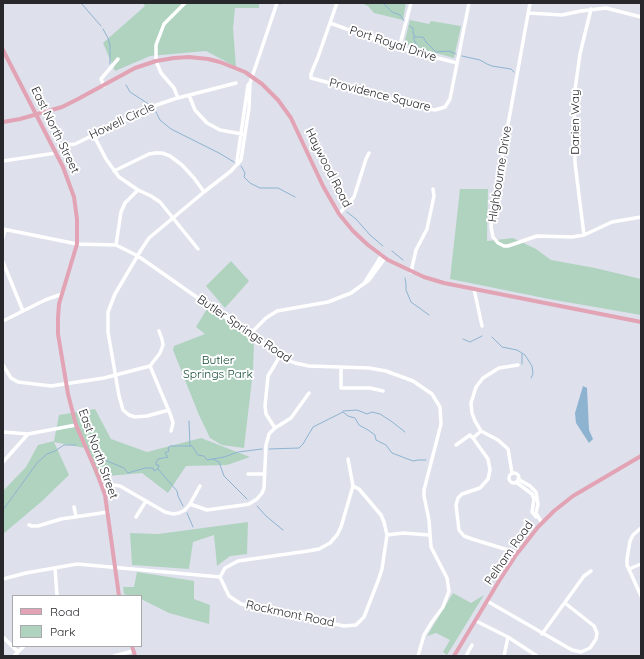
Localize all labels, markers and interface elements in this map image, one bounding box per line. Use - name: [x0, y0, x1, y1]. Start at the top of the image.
- street label: Port Royal Drive: [348, 23, 438, 65]
- street label: Providence Square: [328, 75, 432, 115]
- street label: East North Street: [28, 84, 82, 176]
- street label: Darien Way: [568, 89, 582, 155]
- street label: Howell Circle: [87, 99, 157, 143]
- street label: Highbourne Drive: [485, 125, 515, 223]
- street label: Haywood Road: [302, 126, 354, 210]
- street label: Butler Springs Road: [194, 292, 294, 366]
- park label: Butler Springs Park: [183, 353, 253, 381]
- street label: East North Street: [75, 407, 121, 501]
- street label: Pelham Road: [482, 518, 536, 588]
- legend: [12, 595, 142, 647]
- street label: Rockmont Road: [244, 598, 336, 630]
- text: Road: [50, 604, 80, 619]
- text: Park: [50, 624, 75, 639]

